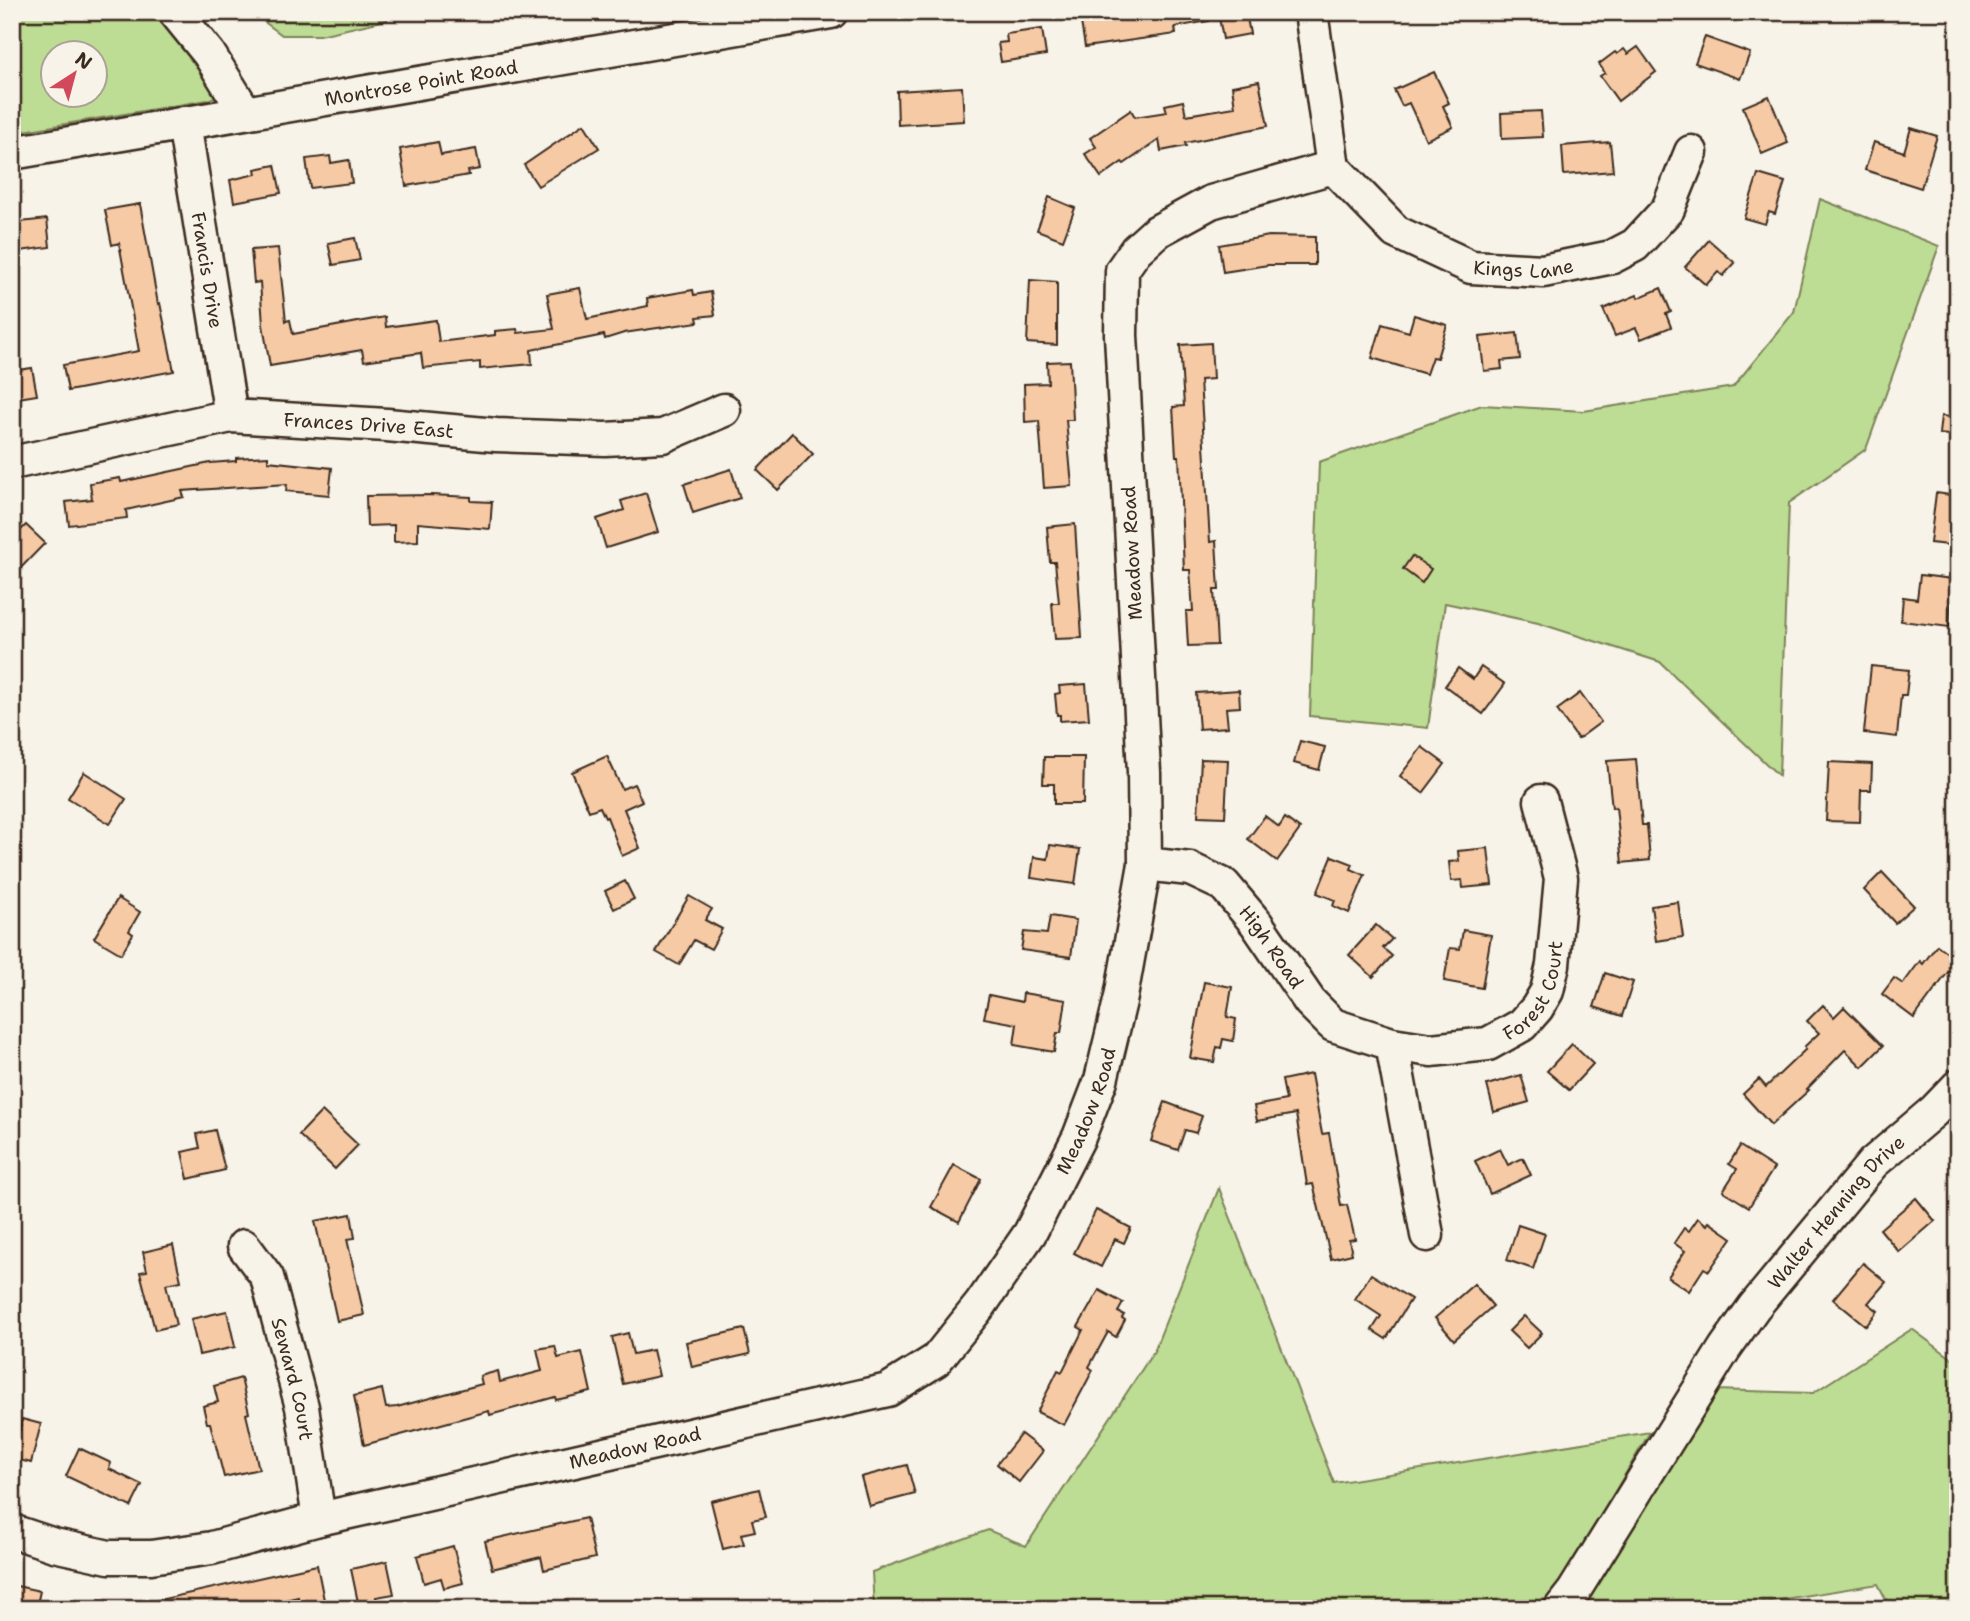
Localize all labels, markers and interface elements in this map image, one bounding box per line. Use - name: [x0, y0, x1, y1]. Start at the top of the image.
- north arrow: [38, 38, 108, 108]
- text: N: [70, 46, 97, 75]
- street label: Montrose Point Road: [322, 54, 520, 112]
- street label: Francis Drive: [186, 210, 229, 330]
- street label: Kings Lane: [1473, 253, 1576, 284]
- street label: Frances Drive East: [283, 407, 455, 444]
- street label: Meadow Road: [1116, 485, 1148, 621]
- street label: High Road: [1234, 900, 1310, 993]
- street label: Forest Court: [1498, 940, 1568, 1046]
- street label: Meadow Road: [1050, 1045, 1121, 1178]
- street label: Walter Henning Drive: [1762, 1129, 1910, 1294]
- street label: Seward Court: [266, 1315, 319, 1442]
- street label: Meadow Road: [567, 1420, 703, 1474]

